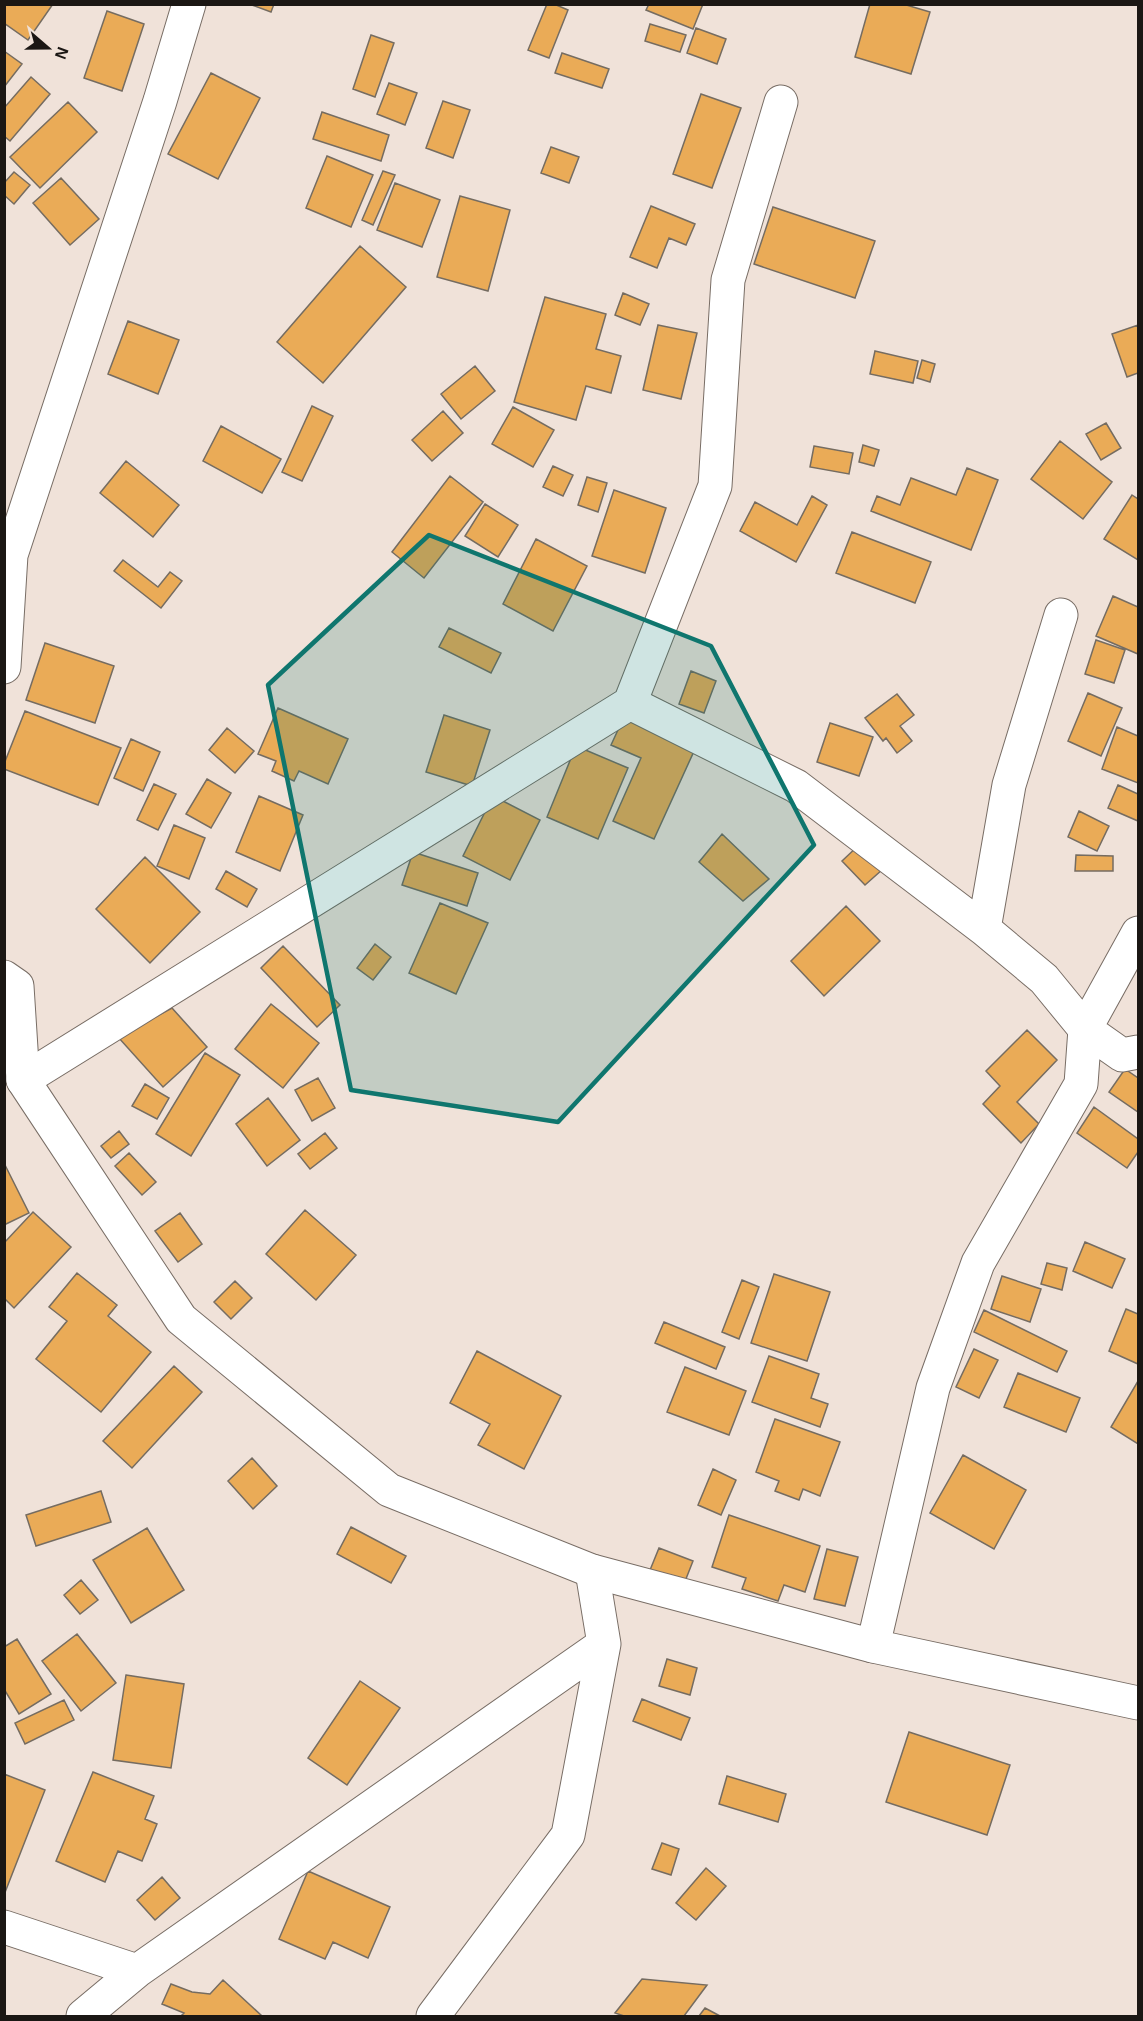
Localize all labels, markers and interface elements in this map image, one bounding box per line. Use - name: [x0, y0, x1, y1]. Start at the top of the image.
- north arrow: [18, 18, 78, 78]
- text: N: [52, 45, 72, 61]

